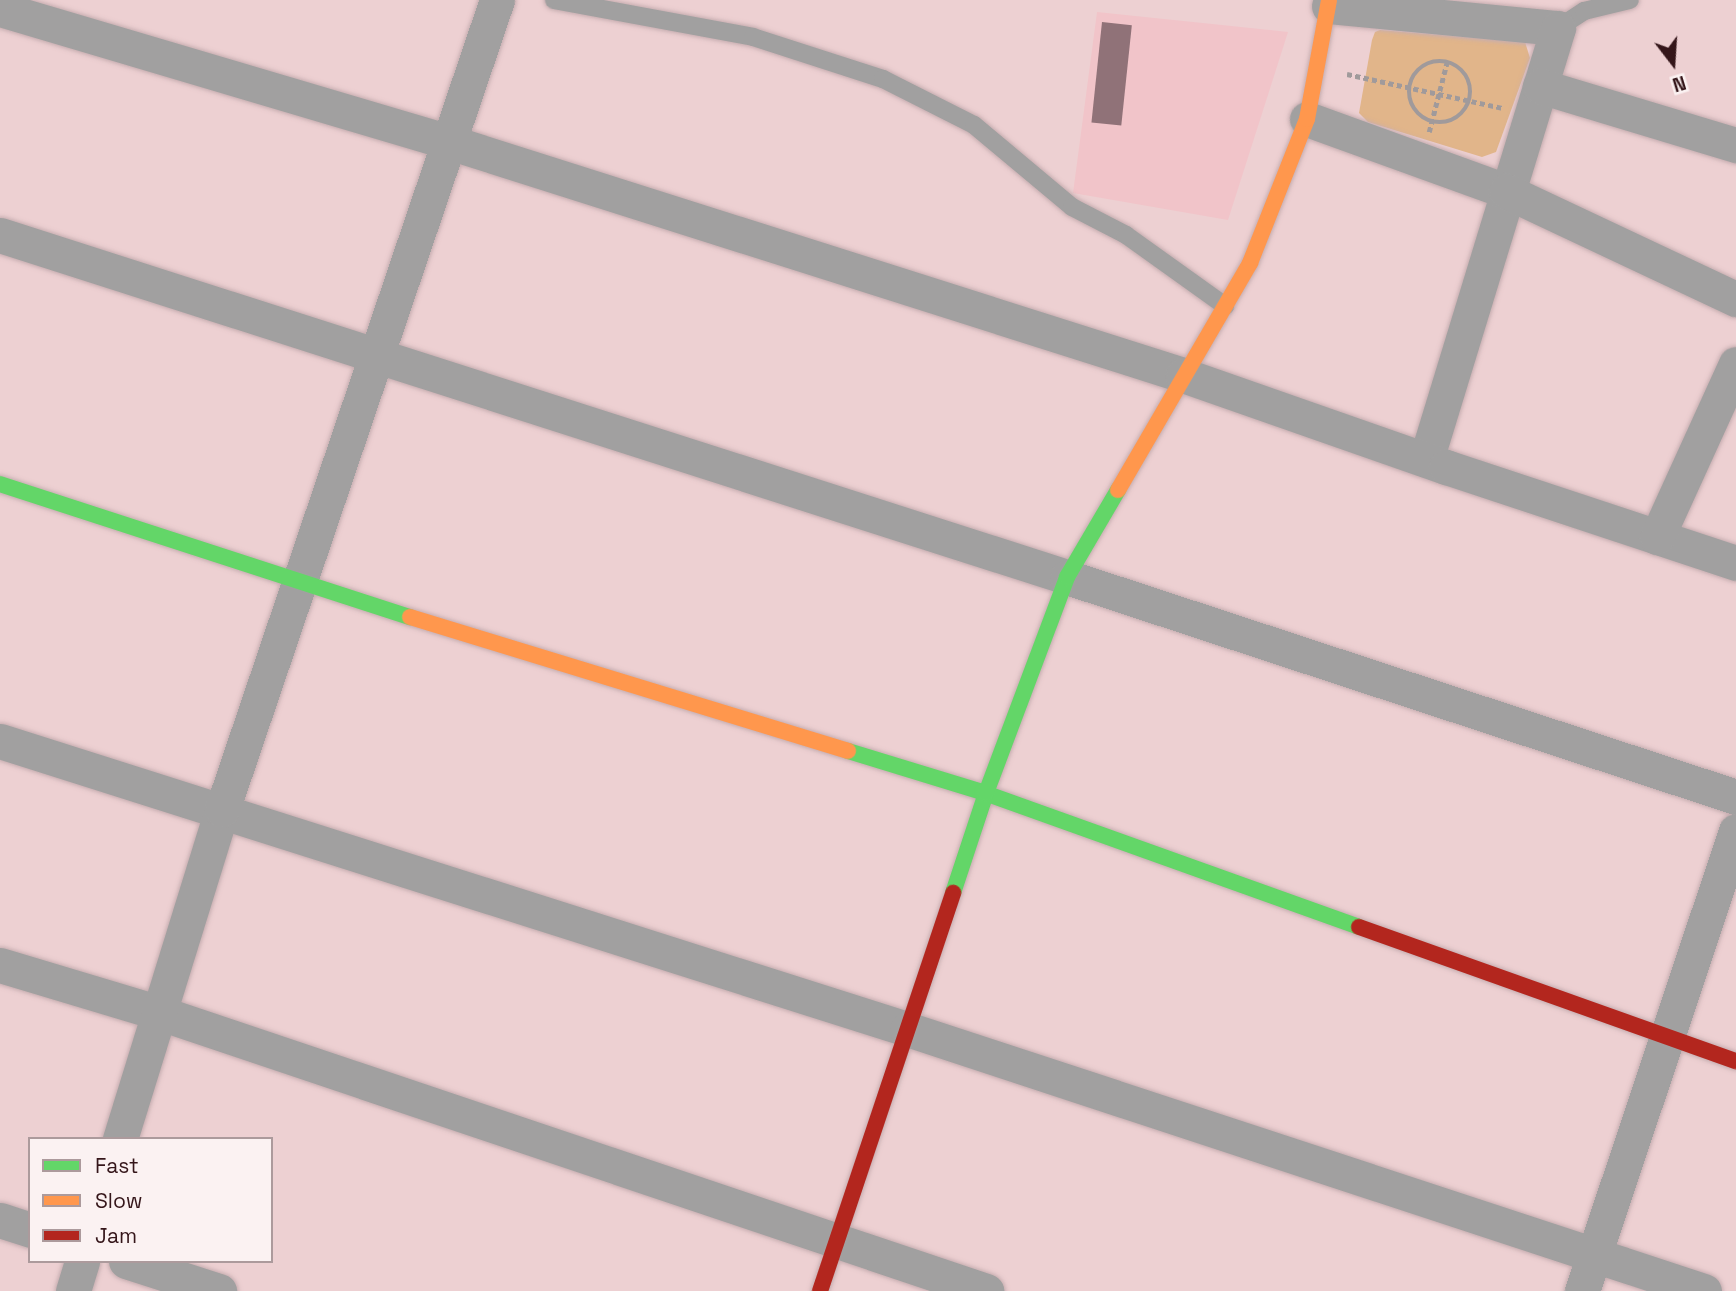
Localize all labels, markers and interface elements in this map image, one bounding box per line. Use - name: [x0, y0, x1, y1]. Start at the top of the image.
- north arrow: [1638, 28, 1708, 98]
- text: N: [1670, 70, 1689, 97]
- legend: [28, 1137, 273, 1263]
- text: Fast: [95, 1152, 139, 1179]
- text: Slow: [95, 1187, 143, 1214]
- text: Jam: [95, 1222, 137, 1249]

